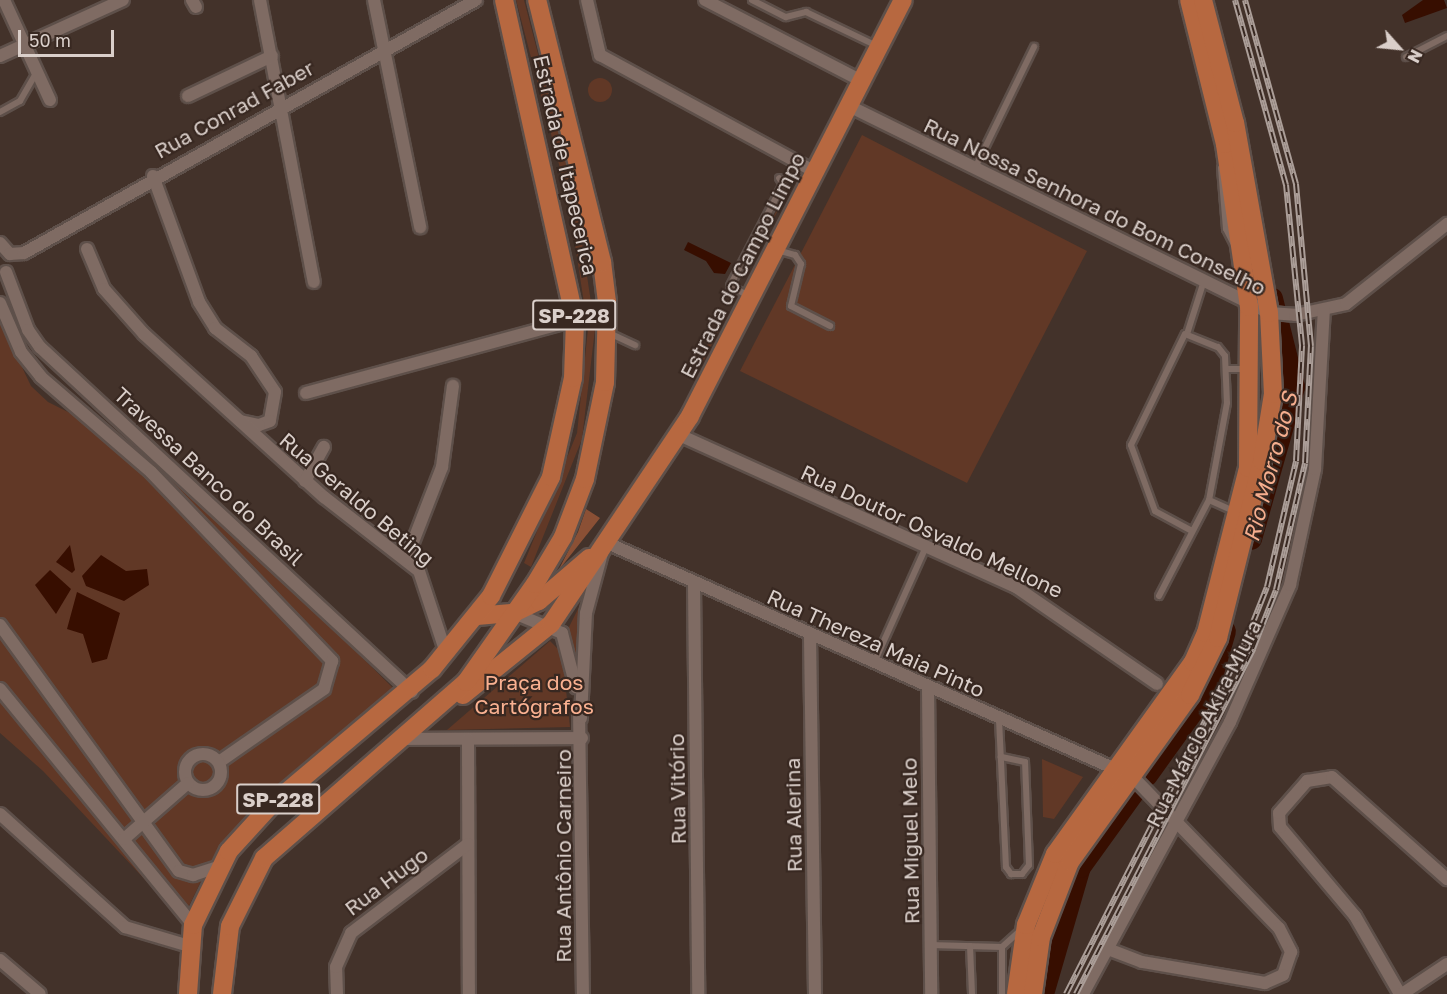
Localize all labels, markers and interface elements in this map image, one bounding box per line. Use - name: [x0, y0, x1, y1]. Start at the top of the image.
- scale bar: [21, 18, 117, 56]
- north arrow: [1369, 18, 1429, 78]
- text: 50 m: [29, 29, 71, 51]
- text: N: [1403, 46, 1427, 66]
- street label: Estrada de Itapecerica: [528, 52, 604, 278]
- street label: Rua Conrad Faber: [150, 55, 318, 163]
- street label: Rua Nossa Senhora do Bom Conselho: [920, 112, 1270, 300]
- street label: Estrada do Campo Limpo: [674, 148, 810, 382]
- road number: SP-228: [532, 298, 616, 332]
- street label: Travessa Banco do Brasil: [109, 382, 309, 570]
- water label: Rio Morro do S: [1237, 389, 1303, 545]
- street label: Rua Geraldo Beting: [275, 427, 439, 571]
- street label: Rua Doutor Osvaldo Mellone: [797, 459, 1067, 603]
- street label: Rua Thereza Maia Pinto: [763, 584, 989, 702]
- street label: Rua Márcio Akira Miura: [1140, 615, 1266, 831]
- park label: Praça dos Cartógrafos: [474, 669, 594, 719]
- street label: Rua Vitório: [663, 733, 691, 845]
- street label: Rua Antônio Carneiro: [550, 749, 576, 963]
- street label: Rua Alerina: [779, 757, 807, 873]
- street label: Rua Miguel Melo: [896, 758, 924, 924]
- road number: SP-228: [236, 782, 320, 816]
- street label: Rua Hugo: [339, 841, 433, 921]

